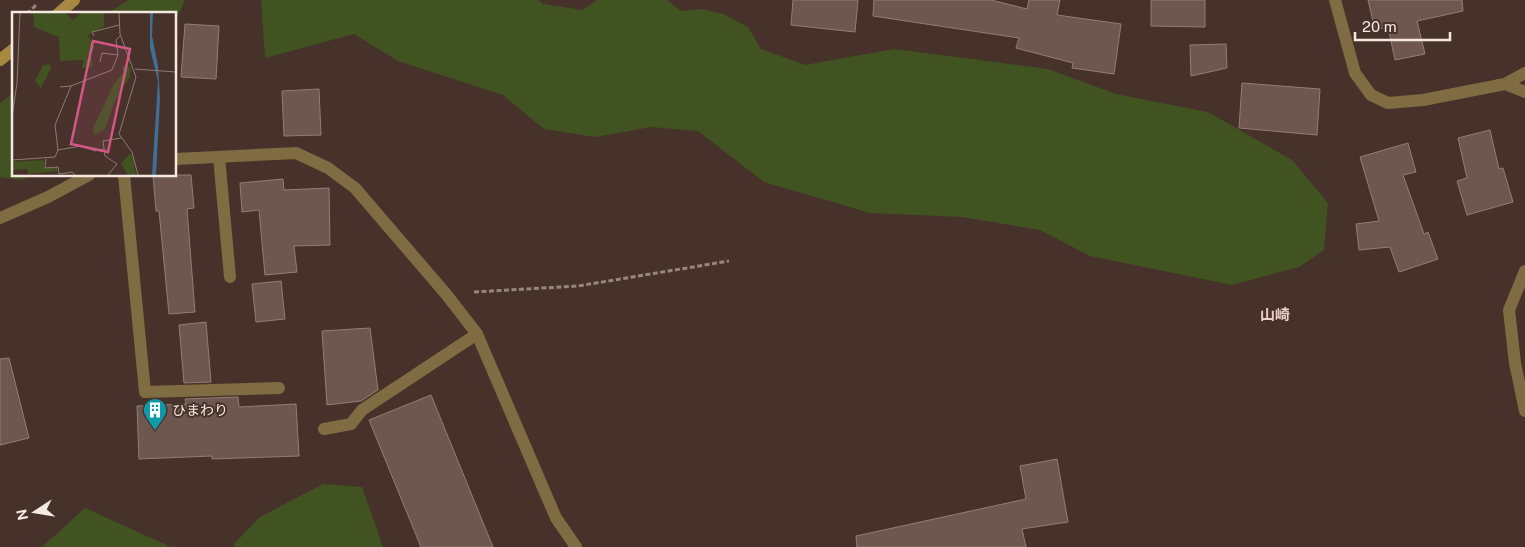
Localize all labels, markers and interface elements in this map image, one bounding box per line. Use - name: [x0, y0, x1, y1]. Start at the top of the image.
- scale bar: [1355, 10, 1450, 42]
- inset map: [12, 12, 176, 176]
- text: 20 m: [1362, 18, 1397, 35]
- district label: 山崎: [1260, 306, 1290, 323]
- building icon: ひまわり: [142, 397, 168, 431]
- place label: ひまわり: [172, 402, 228, 418]
- north arrow: [10, 487, 60, 537]
- text: N: [13, 508, 31, 522]

